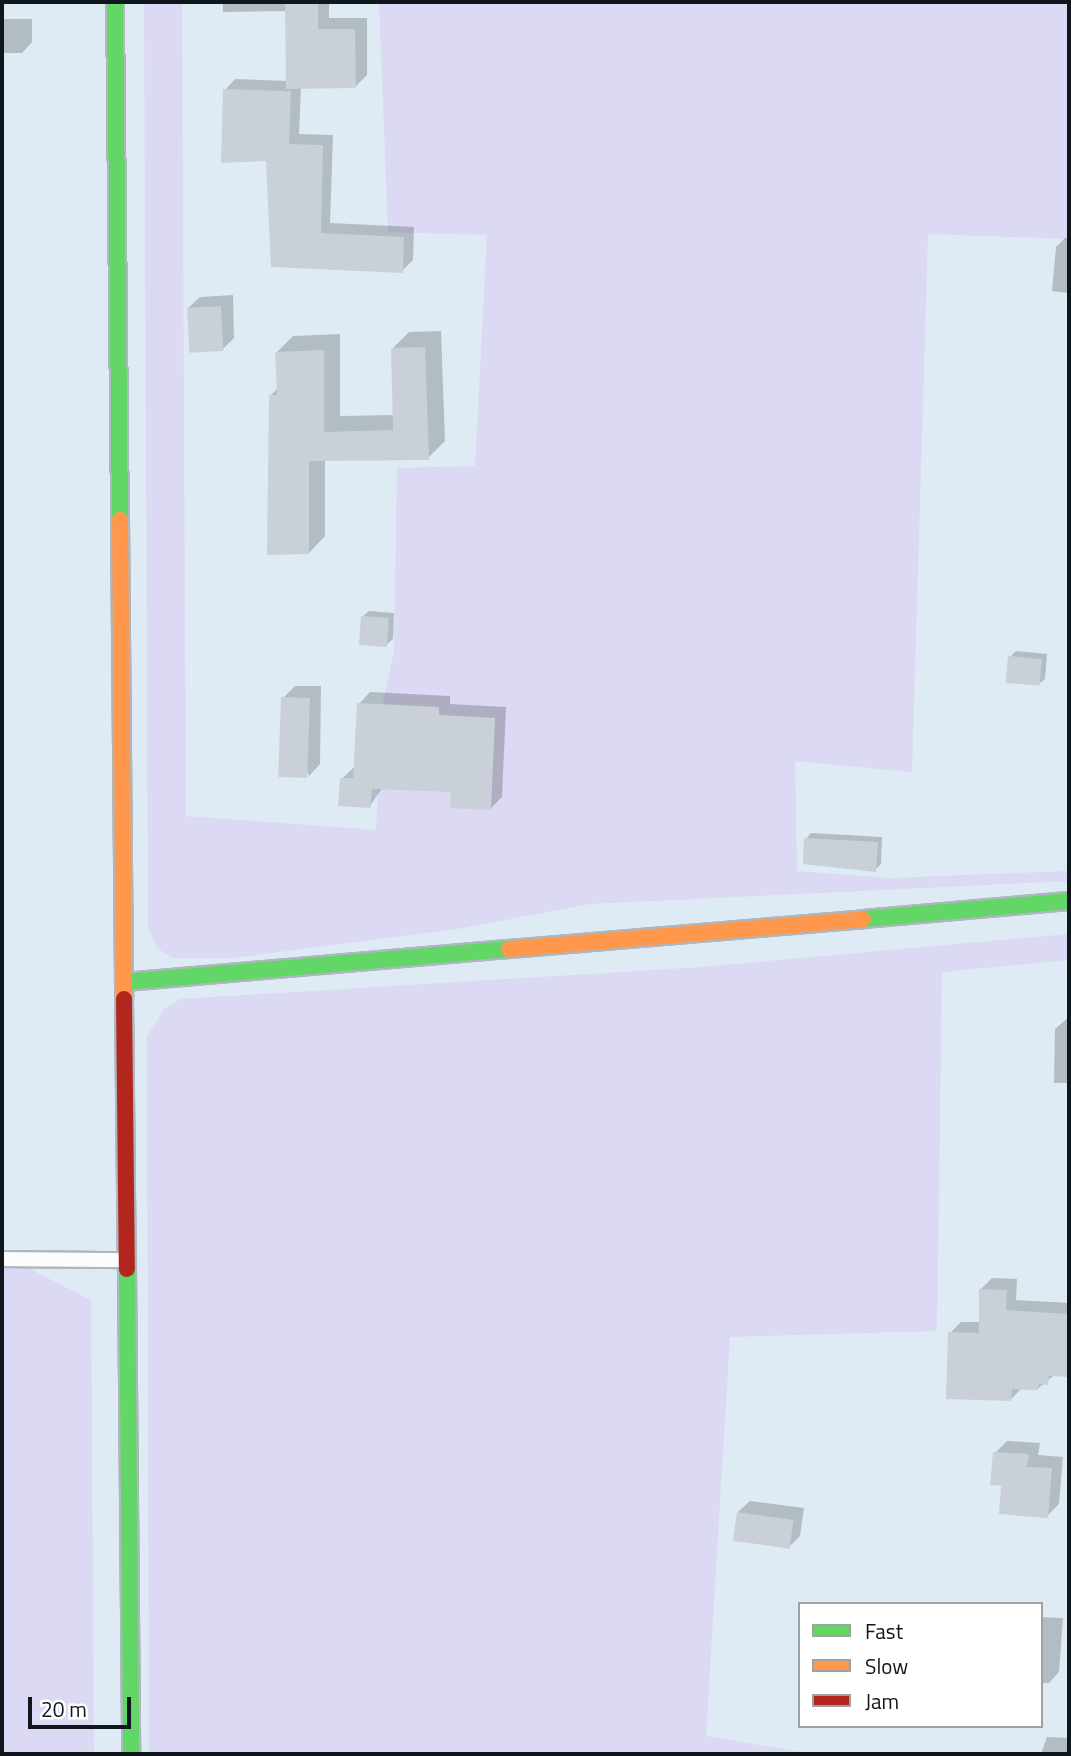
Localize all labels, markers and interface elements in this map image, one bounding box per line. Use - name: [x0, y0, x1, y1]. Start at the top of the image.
- legend: [798, 1602, 1043, 1728]
- text: Fast: [865, 1615, 903, 1647]
- text: Slow: [865, 1650, 908, 1682]
- scale bar: [32, 1682, 135, 1726]
- text: Jam: [865, 1685, 899, 1717]
- text: 20 m: [41, 1693, 87, 1725]

